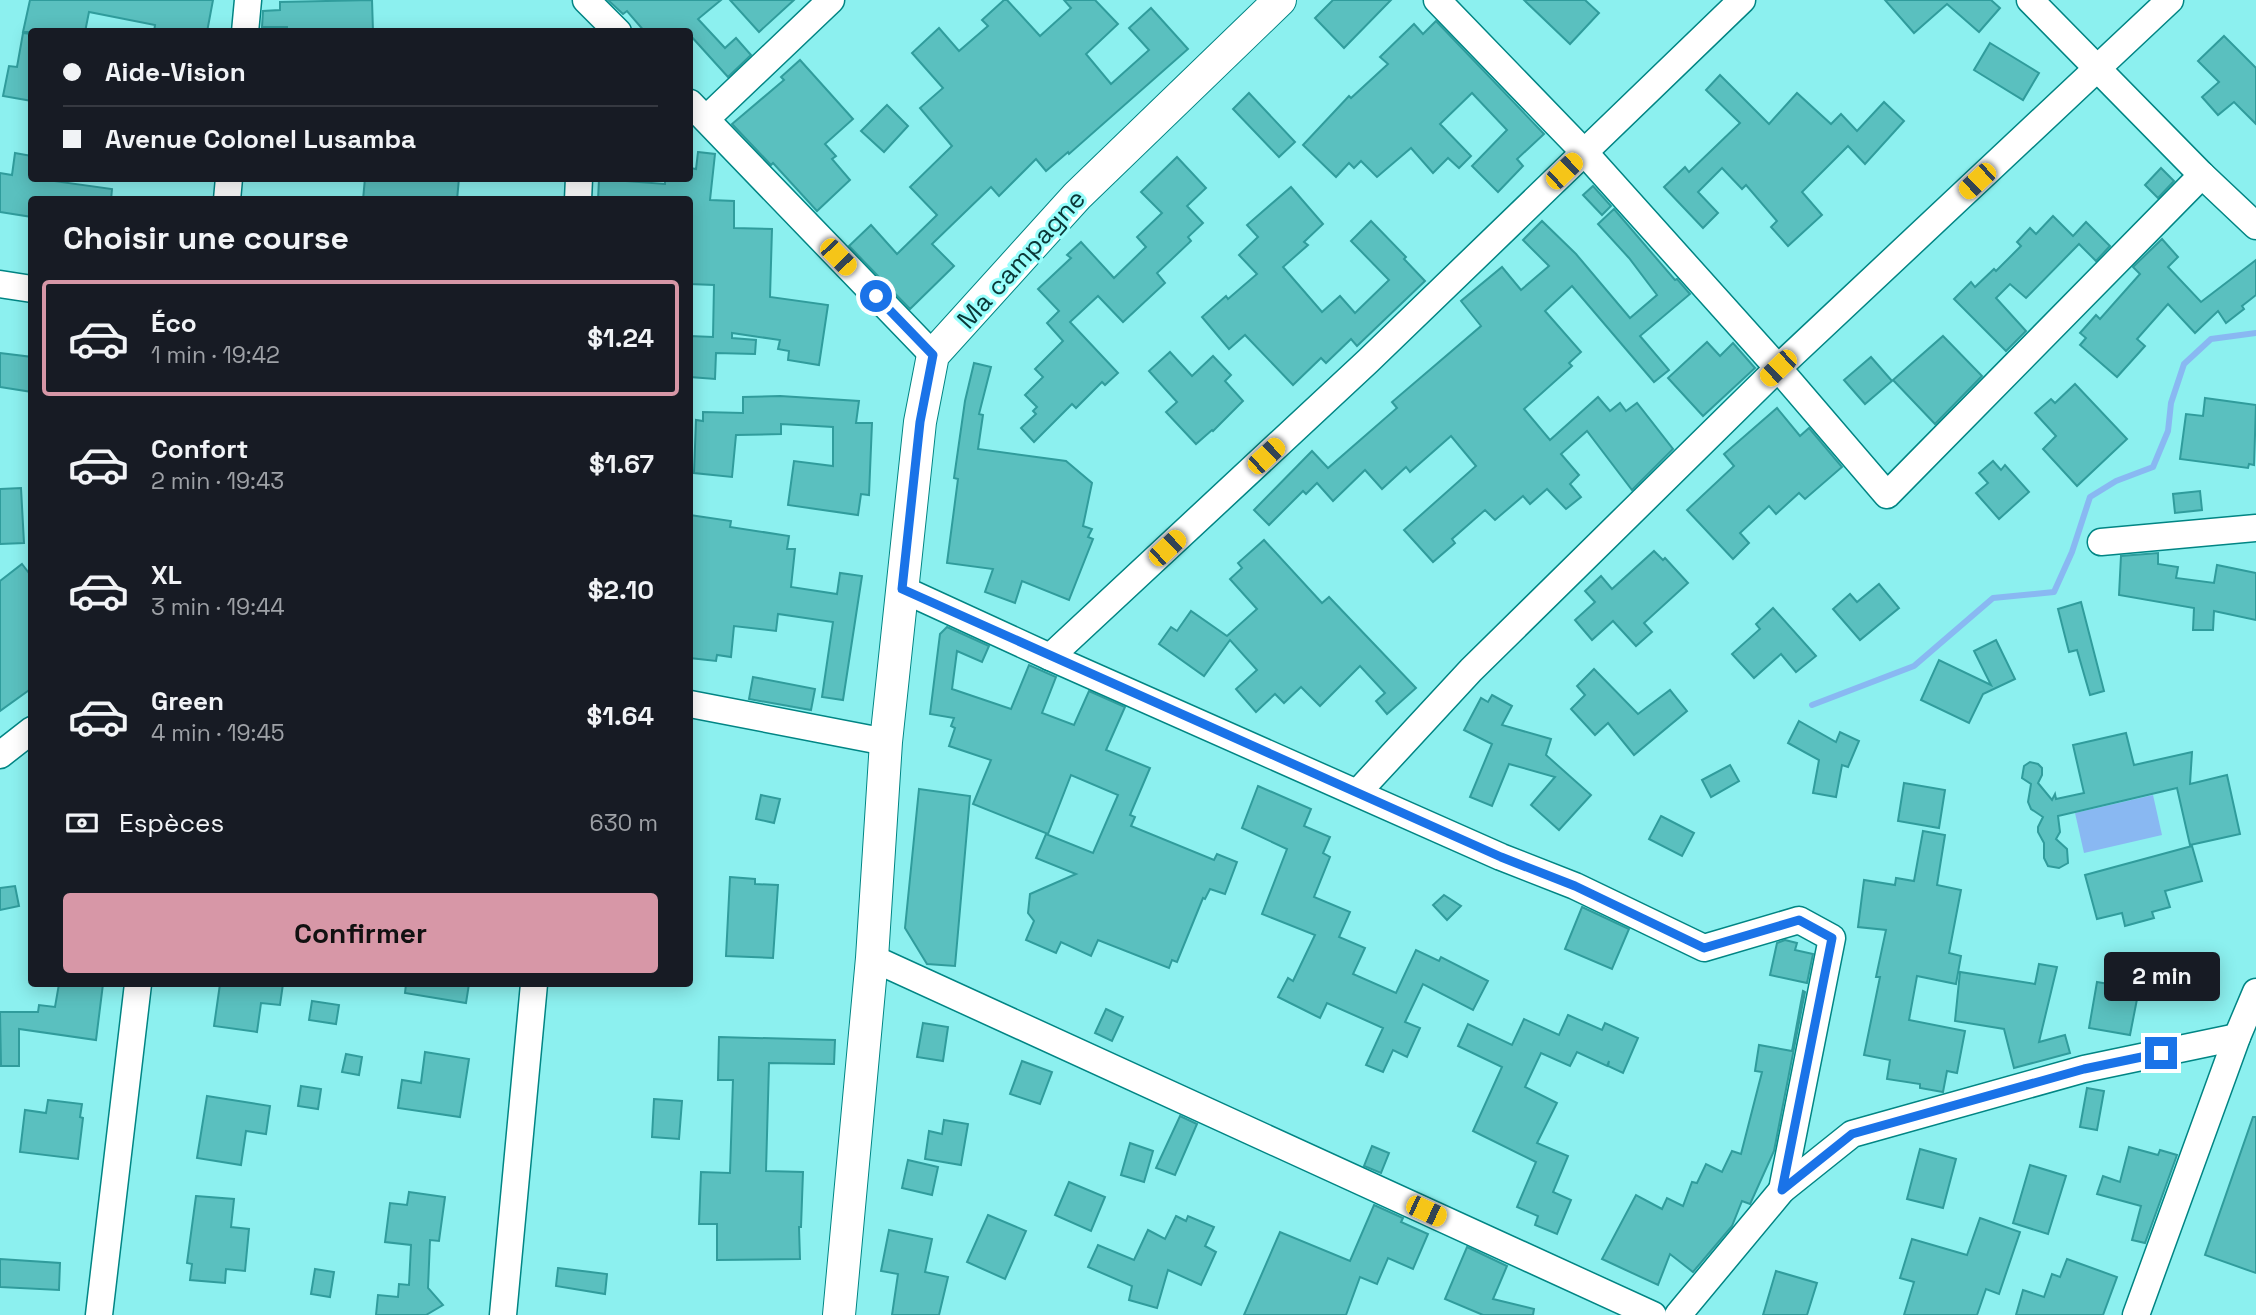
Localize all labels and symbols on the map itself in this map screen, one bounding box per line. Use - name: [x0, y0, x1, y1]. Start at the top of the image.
- car: [1542, 149, 1587, 193]
- car: [1955, 159, 2000, 203]
- street label: Ma campagne: [949, 182, 1093, 336]
- car: [816, 235, 861, 279]
- route start: [860, 280, 892, 312]
- car: [1756, 346, 1801, 390]
- car: [1244, 434, 1289, 478]
- car: [1145, 526, 1190, 570]
- callout: 2 min: [2103, 951, 2219, 1000]
- route end: [2145, 1037, 2177, 1069]
- car: [1403, 1193, 1450, 1229]

